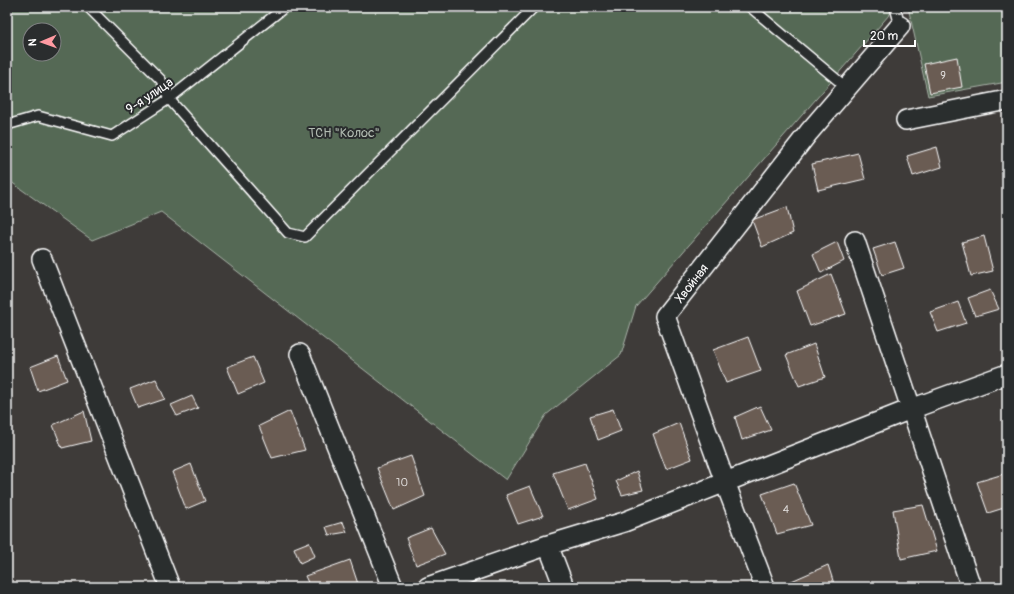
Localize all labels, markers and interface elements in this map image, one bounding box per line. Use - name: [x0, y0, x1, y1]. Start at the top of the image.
- north arrow: [22, 22, 62, 62]
- scale bar: [864, 22, 915, 48]
- text: 20 m: [870, 29, 899, 44]
- text: N: [26, 38, 39, 46]
- house number: 9: [940, 69, 946, 82]
- street label: 9-я улица: [123, 74, 176, 117]
- park label: ТСН "Колос": [308, 125, 380, 141]
- street label: Хвойная: [672, 261, 712, 306]
- house number: 10: [396, 476, 408, 489]
- house number: 4: [783, 503, 790, 516]

